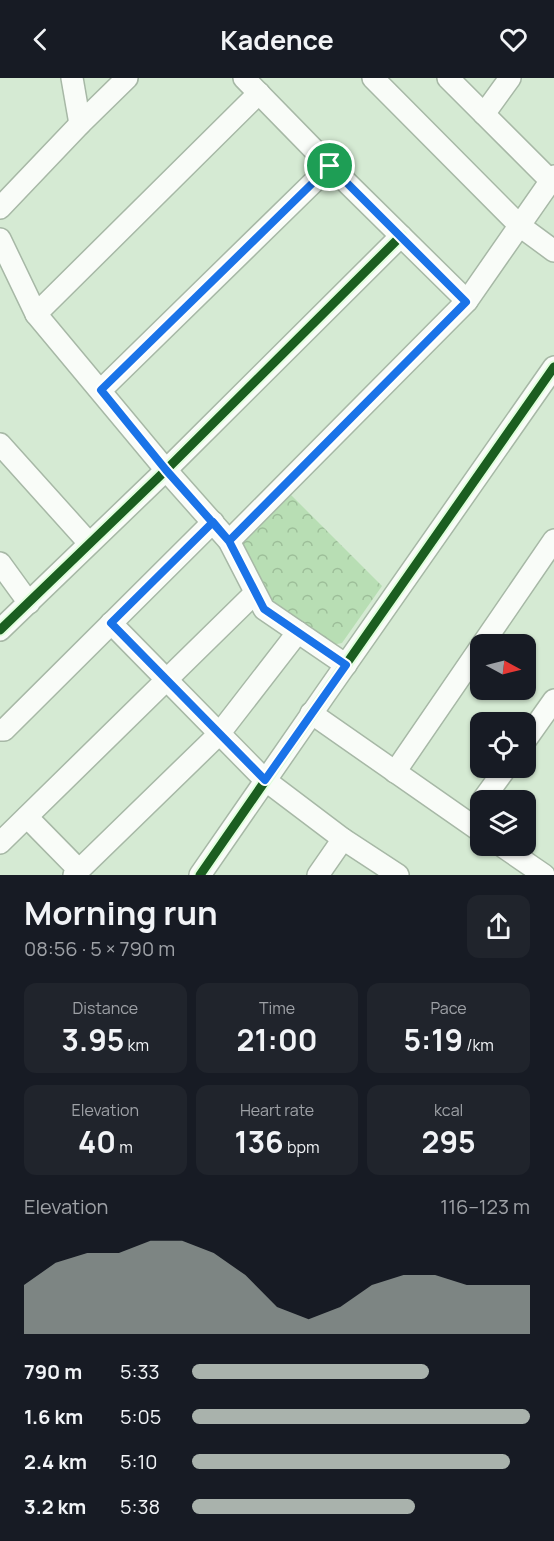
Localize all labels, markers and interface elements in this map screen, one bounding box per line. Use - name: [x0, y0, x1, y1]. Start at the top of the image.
- text: Kadence: [220, 21, 334, 58]
- icon: back: [24, 23, 57, 56]
- icon: heart: [497, 23, 530, 56]
- pin: [304, 140, 355, 191]
- icon: arrive: [313, 149, 346, 182]
- north arrow: [470, 634, 536, 700]
- map controls: [470, 634, 536, 856]
- button: locate: [470, 712, 536, 778]
- button: layers: [470, 790, 536, 856]
- text: Morning run: [24, 890, 218, 935]
- button: share: [467, 895, 530, 958]
- text: 08:56 · 5 × 790 m: [24, 935, 175, 962]
- text: Distance: [73, 997, 138, 1019]
- text: Time: [259, 997, 295, 1019]
- text: Pace: [431, 997, 467, 1019]
- text: 3.95: [62, 1019, 124, 1060]
- text: 21:00: [237, 1019, 317, 1060]
- text: 5:19: [403, 1019, 463, 1060]
- text: km: [124, 1034, 149, 1056]
- text: /km: [463, 1034, 494, 1056]
- text: Elevation: [72, 1099, 139, 1121]
- text: Heart rate: [240, 1099, 314, 1121]
- text: kcal: [434, 1099, 463, 1121]
- text: 40: [78, 1121, 116, 1162]
- text: 136: [235, 1121, 284, 1162]
- text: 295: [422, 1121, 476, 1162]
- text: m: [116, 1136, 133, 1158]
- text: bpm: [284, 1136, 319, 1158]
- text: Elevation: [24, 1193, 108, 1220]
- text: 116–123 m: [440, 1193, 530, 1220]
- text: 790 m: [24, 1358, 82, 1385]
- text: 5:33: [120, 1358, 160, 1385]
- text: 1.6 km: [24, 1403, 83, 1430]
- text: 5:05: [120, 1403, 161, 1430]
- text: 2.4 km: [24, 1448, 87, 1475]
- text: 5:10: [120, 1448, 158, 1475]
- text: 3.2 km: [24, 1493, 86, 1520]
- text: 5:38: [120, 1493, 160, 1520]

